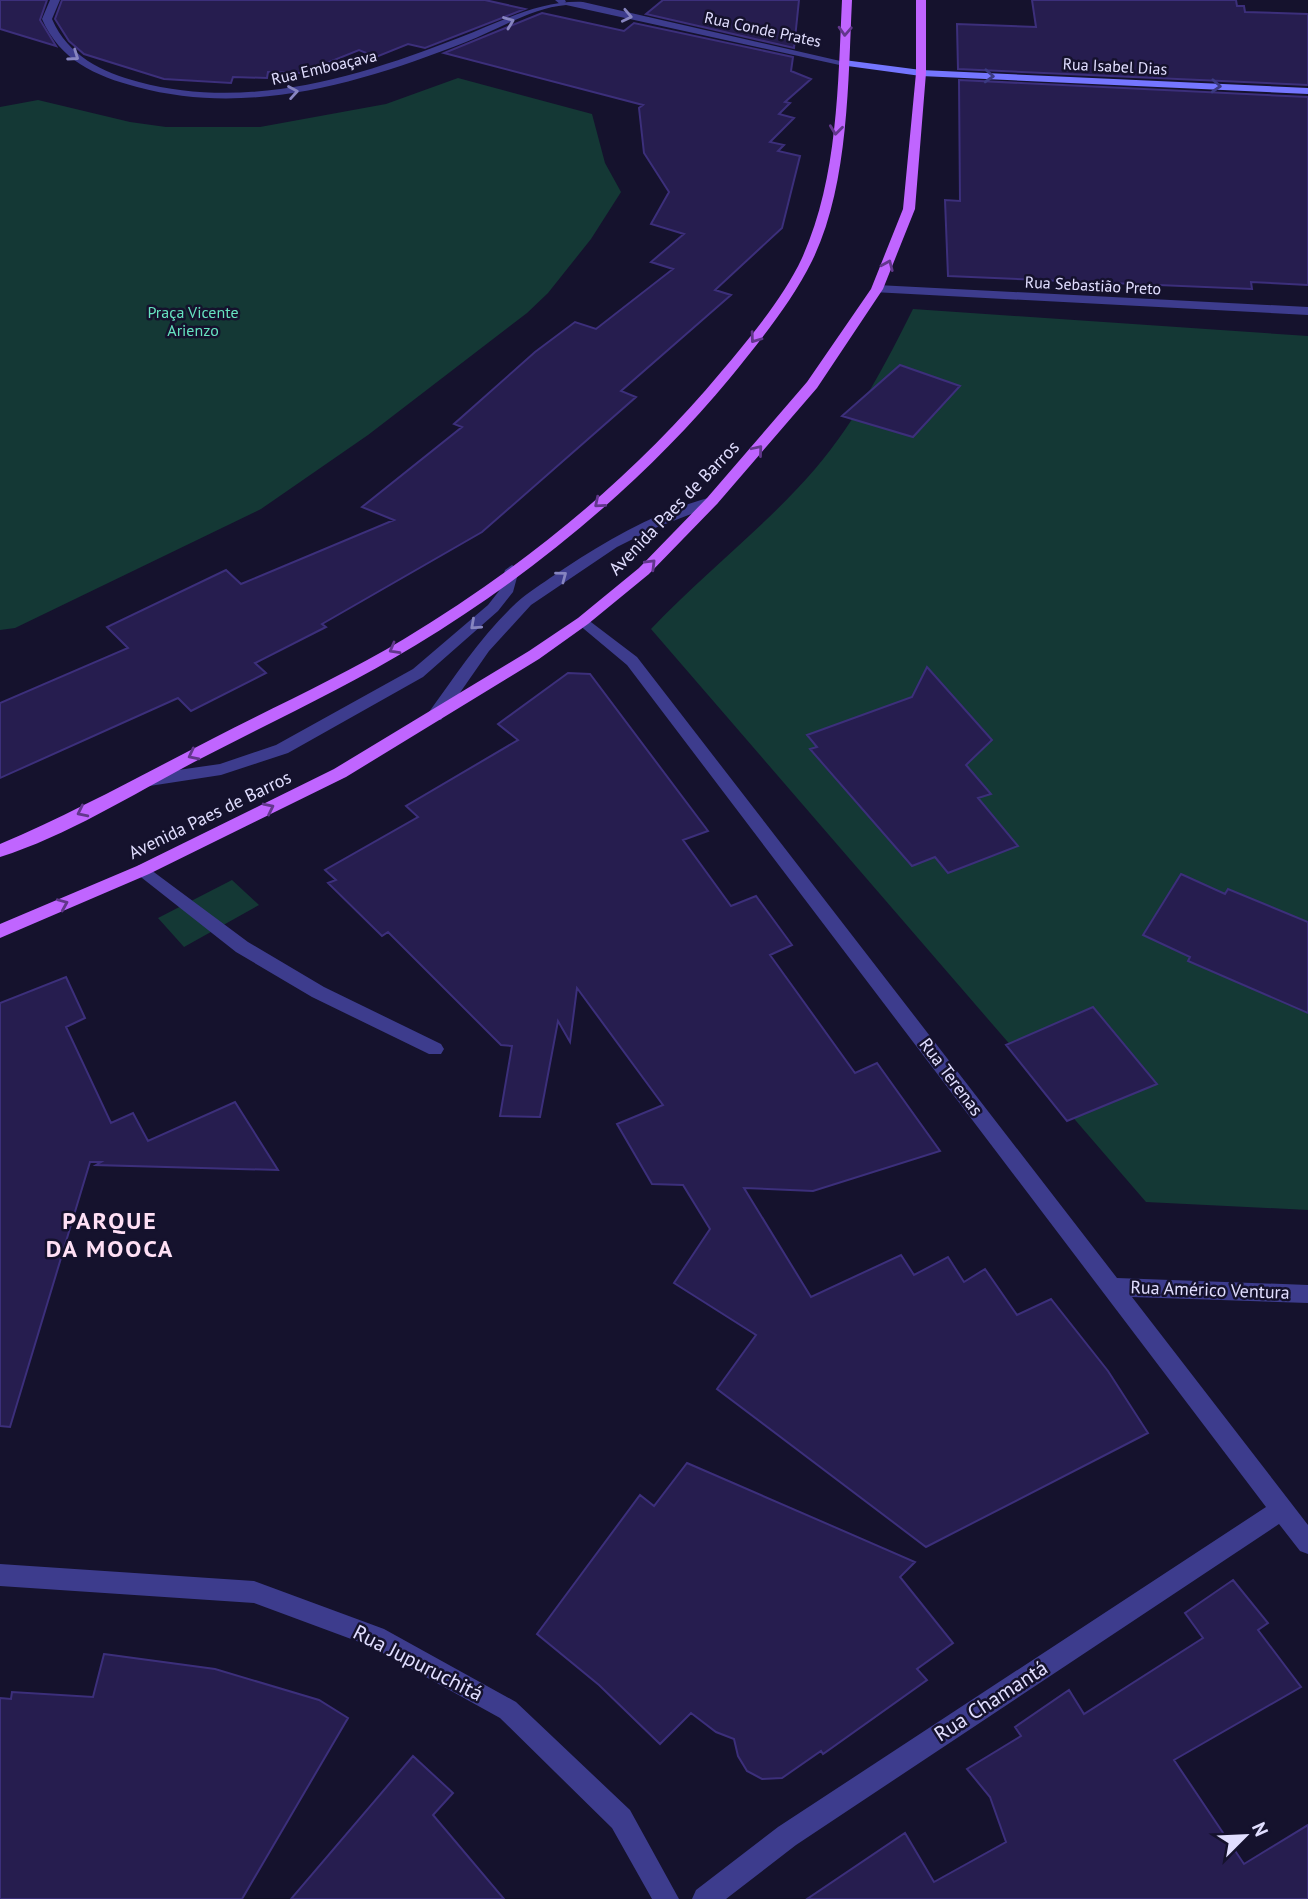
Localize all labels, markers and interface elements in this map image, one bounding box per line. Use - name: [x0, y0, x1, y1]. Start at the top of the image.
- street label: Rua Conde Prates: [703, 7, 824, 51]
- one-way arrow: [621, 8, 633, 23]
- one-way arrow: [502, 16, 514, 30]
- one-way arrow: [838, 26, 853, 37]
- street label: Rua Emboaçava: [269, 45, 379, 89]
- one-way arrow: [66, 48, 79, 60]
- street label: Rua Isabel Dias: [1062, 53, 1168, 79]
- one-way arrow: [984, 69, 995, 84]
- one-way arrow: [1211, 79, 1222, 94]
- one-way arrow: [287, 85, 299, 100]
- one-way arrow: [828, 124, 843, 136]
- one-way arrow: [880, 259, 894, 272]
- street label: Rua Sebastião Preto: [1024, 271, 1162, 299]
- park label: Praça Vicente Arienzo: [147, 302, 239, 340]
- one-way arrow: [751, 330, 763, 343]
- street label: Avenida Paes de Barros: [604, 436, 744, 580]
- one-way arrow: [749, 445, 762, 458]
- one-way arrow: [594, 495, 607, 507]
- one-way arrow: [642, 559, 655, 572]
- one-way arrow: [554, 571, 567, 584]
- one-way arrow: [470, 617, 483, 629]
- one-way arrow: [389, 641, 401, 654]
- one-way arrow: [188, 747, 200, 761]
- street label: Avenida Paes de Barros: [125, 765, 295, 864]
- one-way arrow: [262, 802, 274, 816]
- one-way arrow: [77, 804, 89, 818]
- one-way arrow: [56, 898, 68, 912]
- street label: Rua Terenas: [915, 1033, 988, 1120]
- district label: PARQUE DA MOOCA: [46, 1205, 174, 1264]
- street label: Rua Américo Ventura: [1130, 1275, 1290, 1304]
- street label: Rua Jupuruchitá: [349, 1618, 488, 1707]
- street label: Rua Chamantá: [929, 1654, 1053, 1747]
- north arrow: [1210, 1801, 1280, 1871]
- text: N: [1247, 1819, 1274, 1840]

